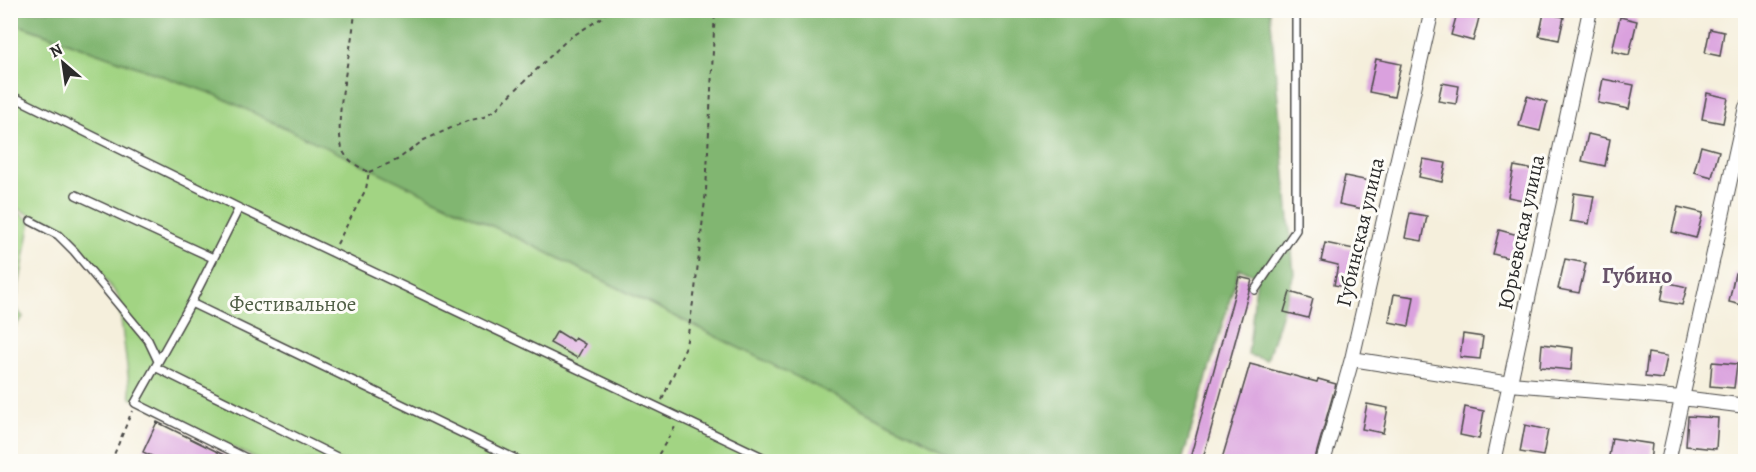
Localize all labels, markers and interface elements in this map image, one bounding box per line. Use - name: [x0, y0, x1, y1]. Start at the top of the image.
- north arrow: [33, 33, 93, 93]
- text: N: [46, 38, 67, 63]
- street label: Юрьевская улица: [1491, 152, 1551, 312]
- street label: Губинская улица: [1329, 154, 1391, 309]
- district label: Губино: [1602, 261, 1672, 291]
- park label: Фестивальное: [230, 290, 356, 318]

